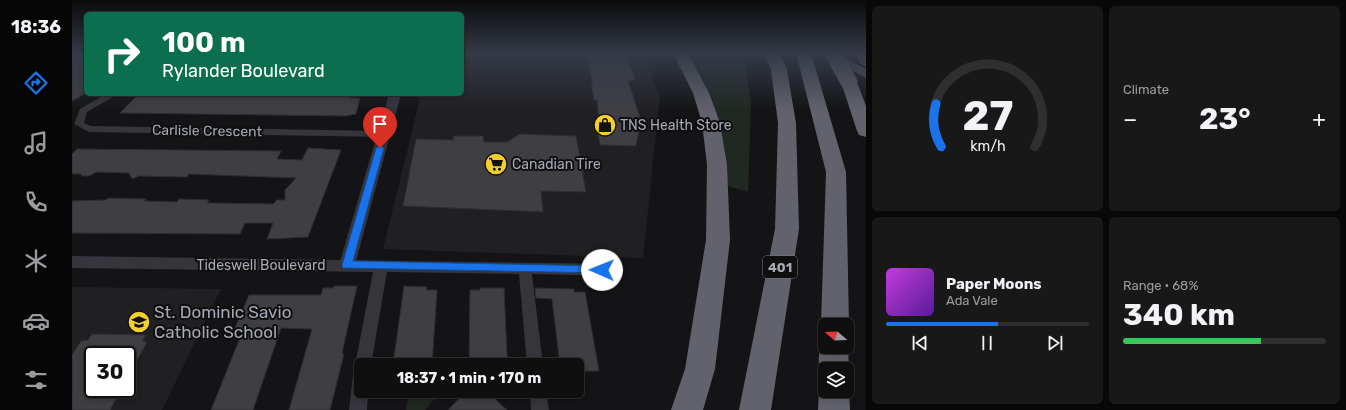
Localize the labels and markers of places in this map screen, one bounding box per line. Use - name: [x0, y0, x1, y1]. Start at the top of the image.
- pin: [363, 107, 397, 148]
- shop icon: TNS Health Store: [592, 112, 618, 138]
- place label: TNS Health Store: [620, 117, 732, 134]
- supermarket icon: Canadian Tire: [483, 151, 509, 177]
- place label: Canadian Tire: [512, 156, 601, 173]
- place label: St. Dominic Savio Catholic School: [154, 302, 291, 342]
- school or university icon: St. Dominic Savio Catholic School: [126, 309, 152, 335]

